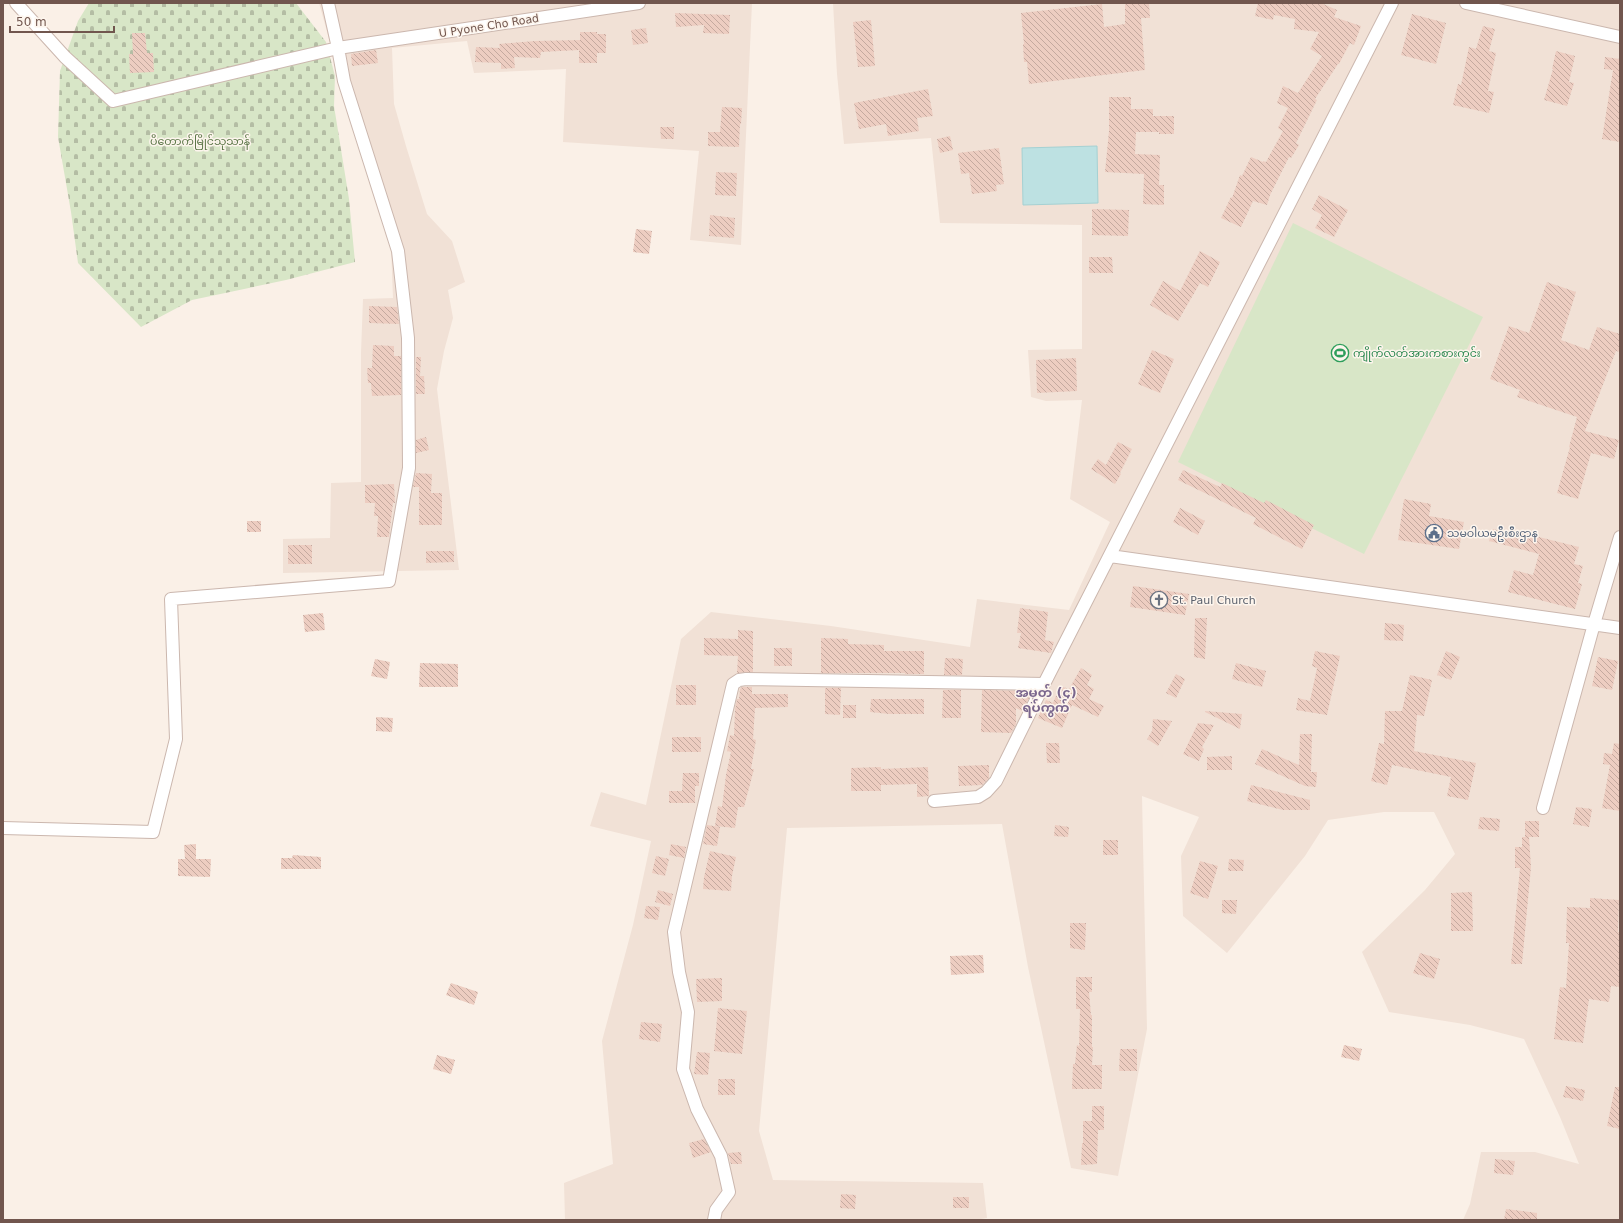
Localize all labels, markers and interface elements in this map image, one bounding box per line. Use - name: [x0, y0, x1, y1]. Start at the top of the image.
- scale bar: [10, 8, 114, 34]
- street label: U Pyone Cho Road: [438, 12, 540, 40]
- text: 50 m: [16, 15, 47, 29]
- park label: ပိတောက်မြိုင်သုသာန်: [150, 134, 250, 150]
- sports icon: ကျိုက်လတ်အားကစားကွင်း: [1330, 343, 1350, 363]
- place label: ကျိုက်လတ်အားကစားကွင်း: [1353, 346, 1481, 362]
- public building icon: သမဝါယမဦးစီးဌာန: [1424, 523, 1444, 543]
- place label: သမဝါယမဦးစီးဌာန: [1447, 526, 1538, 542]
- church icon: St. Paul Church: [1149, 590, 1169, 610]
- place label: St. Paul Church: [1172, 594, 1256, 607]
- district label: အမှတ် (၄) ရပ်ကွက်: [1015, 683, 1077, 718]

